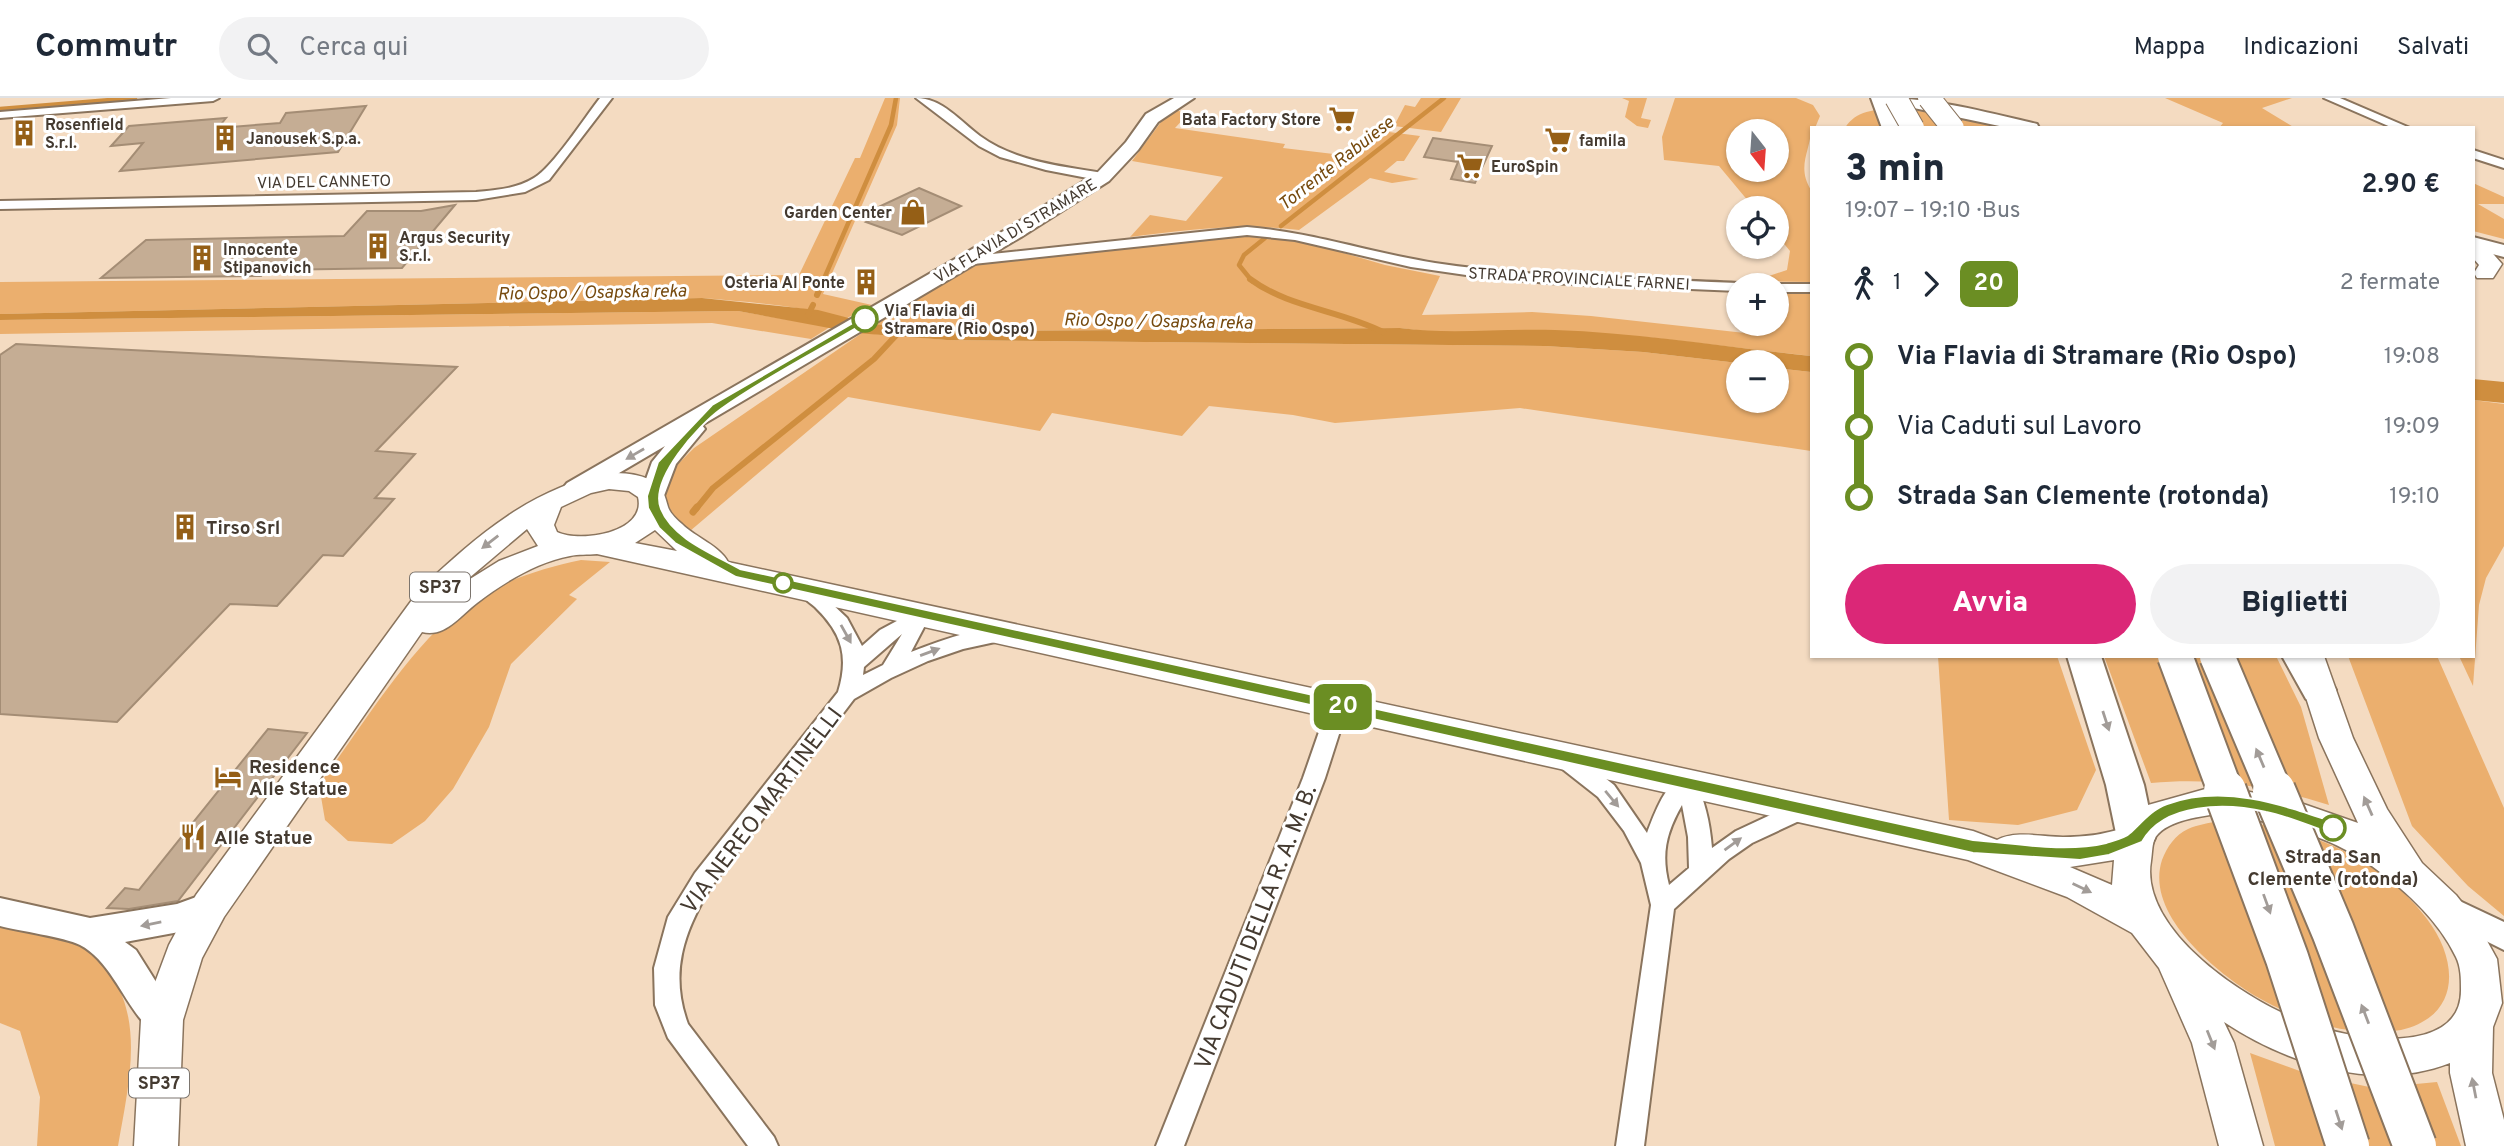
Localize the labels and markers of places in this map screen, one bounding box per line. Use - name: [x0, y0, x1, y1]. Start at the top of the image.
- supermarket icon: Bata Factory Store: [1327, 104, 1357, 134]
- place label: Bata Factory Store: [1182, 111, 1321, 131]
- place label: Rosenfield S.r.l.: [45, 116, 124, 154]
- building icon: Rosenfield S.r.l.: [9, 118, 39, 148]
- building icon: Janousek S.p.a.: [210, 123, 240, 153]
- supermarket icon: famila: [1543, 125, 1573, 155]
- place label: Janousek S.p.a.: [246, 130, 361, 150]
- place label: famila: [1579, 132, 1626, 152]
- supermarket icon: EuroSpin: [1455, 151, 1485, 181]
- place label: EuroSpin: [1491, 158, 1559, 178]
- shop icon: Garden Center: [898, 197, 928, 227]
- place label: Garden Center: [784, 204, 892, 224]
- place label: Argus Security S.r.l.: [399, 229, 510, 267]
- building icon: Argus Security S.r.l.: [363, 231, 393, 261]
- place label: Innocente Stipanovich: [223, 241, 311, 279]
- building icon: Innocente Stipanovich: [187, 243, 217, 273]
- building icon: Osteria Al Ponte: [851, 267, 881, 297]
- place label: Osteria Al Ponte: [724, 274, 845, 294]
- place label: Via Flavia di Stramare (Rio Ospo): [884, 302, 1035, 340]
- marker: Via Flavia di Stramare (Rio Ospo): [852, 306, 878, 332]
- building icon: Tirso Srl: [170, 512, 200, 542]
- place label: Tirso Srl: [206, 517, 280, 541]
- unlabelled marker: [773, 573, 793, 593]
- place label: Residence Alle Statue: [249, 756, 348, 802]
- hotel icon: Residence Alle Statue: [213, 762, 243, 792]
- marker: Strada San Clemente (rotonda): [2320, 815, 2346, 841]
- restaurant icon: Alle Statue: [178, 822, 208, 852]
- place label: Alle Statue: [214, 827, 313, 851]
- place label: Strada San Clemente (rotonda): [2248, 846, 2418, 892]

